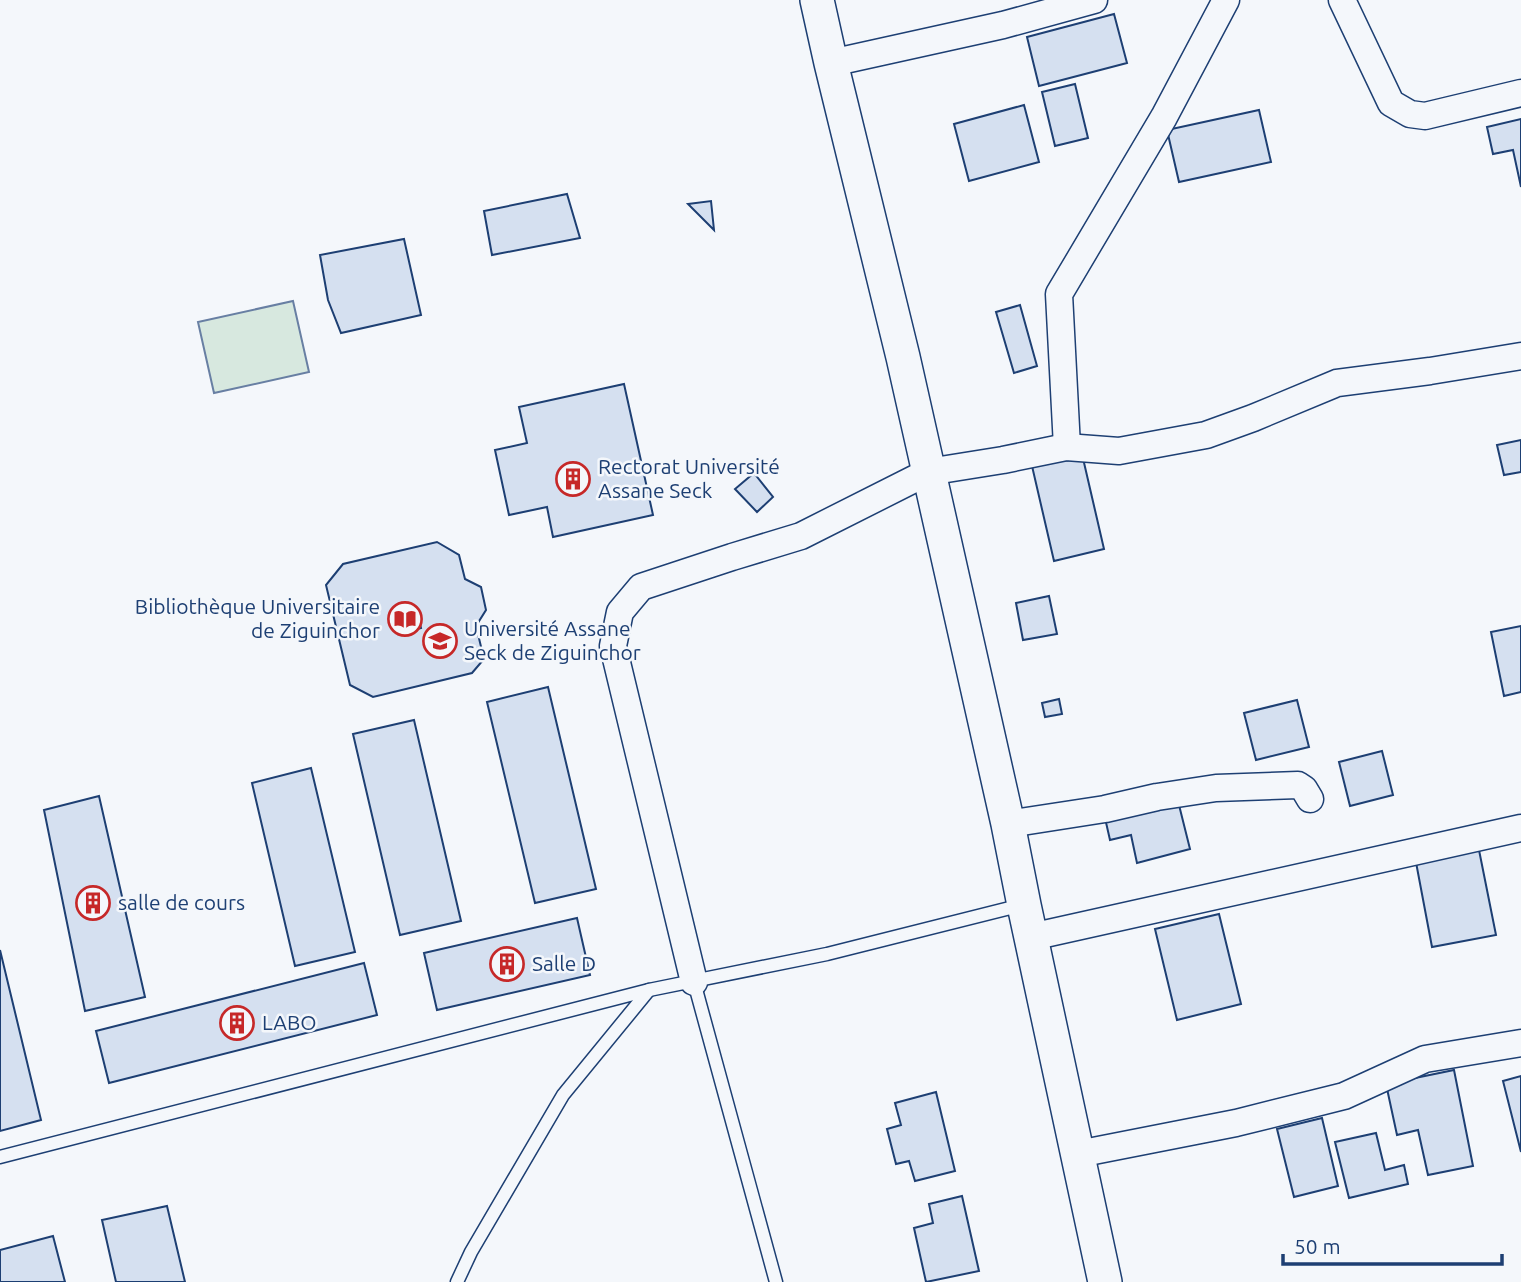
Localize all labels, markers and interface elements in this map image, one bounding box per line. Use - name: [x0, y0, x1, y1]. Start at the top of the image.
- place label: Rectorat Université Assane Seck: [598, 454, 780, 502]
- building icon: Rectorat Université Assane Seck: [554, 460, 592, 498]
- place label: Bibliothèque Universitaire de Ziguinchor: [135, 594, 380, 642]
- library icon: Bibliothèque Universitaire de Ziguinchor: [386, 600, 424, 638]
- place label: Université Assane Seck de Ziguinchor: [464, 616, 641, 664]
- school or university icon: Université Assane Seck de Ziguinchor: [421, 622, 459, 660]
- building icon: salle de cours: [74, 884, 112, 922]
- place label: salle de cours: [118, 890, 245, 914]
- building icon: Salle D: [488, 945, 526, 983]
- place label: Salle D: [532, 951, 596, 975]
- building icon: LABO: [218, 1004, 256, 1042]
- place label: LABO: [262, 1010, 317, 1034]
- scale bar: [1283, 1222, 1502, 1266]
- text: 50 m: [1294, 1234, 1341, 1258]

